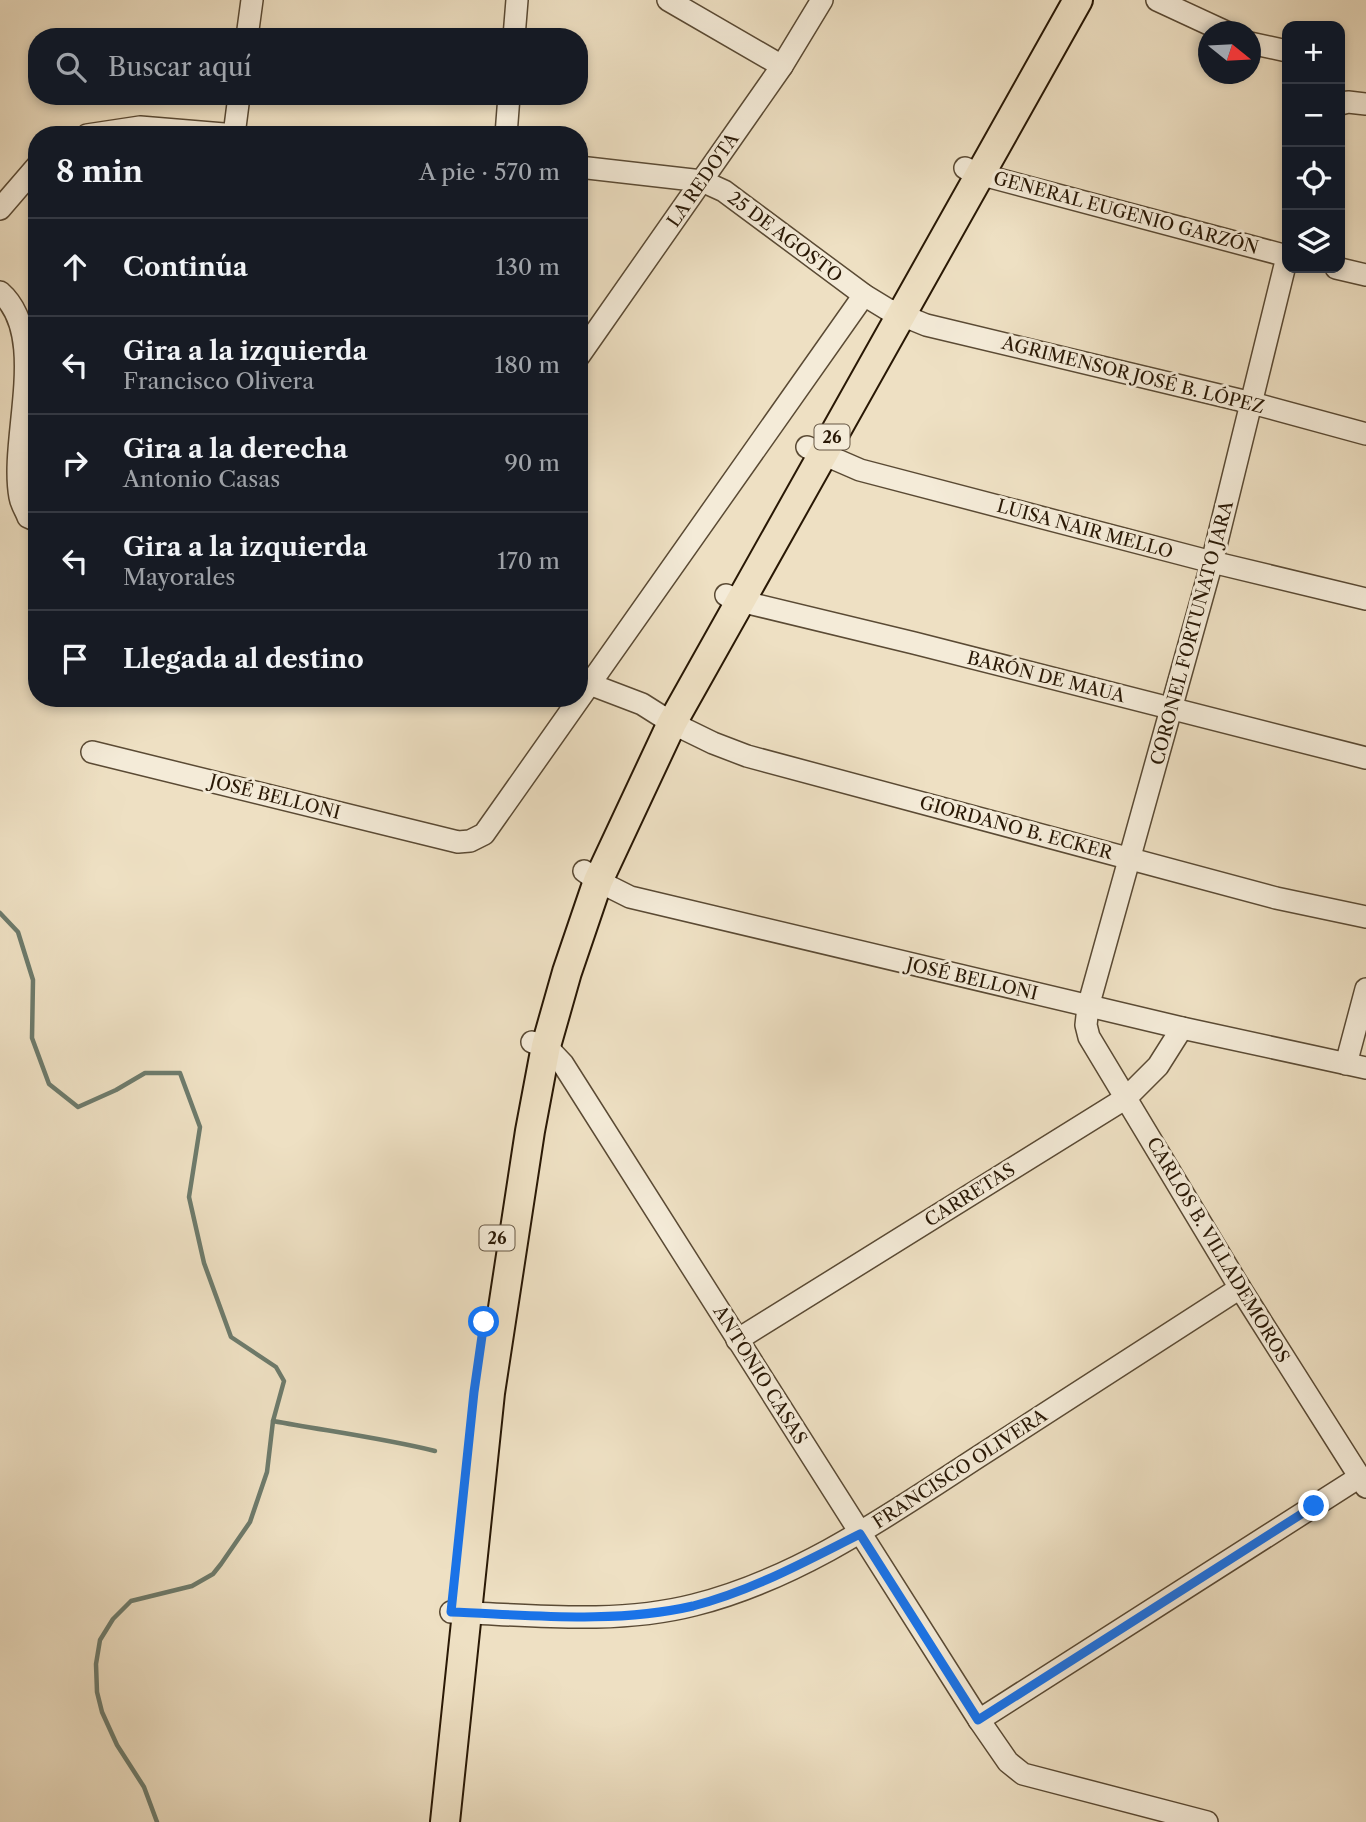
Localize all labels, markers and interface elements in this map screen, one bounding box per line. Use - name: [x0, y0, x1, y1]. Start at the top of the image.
- north arrow: [1198, 21, 1261, 84]
- map controls: [1282, 21, 1345, 273]
- button: +: [1282, 21, 1345, 84]
- search box: [28, 28, 588, 105]
- icon: search: [52, 48, 90, 86]
- text: Buscar aquí: [108, 51, 252, 83]
- button: −: [1282, 84, 1345, 147]
- street label: LA REDOTA: [662, 128, 744, 231]
- button: locate: [1282, 147, 1345, 210]
- text: 8 min: [56, 153, 143, 190]
- text: A pie · 570 m: [419, 158, 560, 186]
- street label: GENERAL EUGENIO GARZÓN: [991, 166, 1261, 259]
- street label: 25 DE AGOSTO: [724, 187, 846, 287]
- button: layers: [1282, 210, 1345, 273]
- icon: ahead: [56, 248, 94, 286]
- text: Continúa: [123, 251, 248, 283]
- text: 130 m: [496, 253, 560, 281]
- street label: AGRIMENSOR JOSÉ B. LÓPEZ: [998, 330, 1267, 418]
- text: Gira a la izquierda: [123, 335, 368, 367]
- icon: left: [56, 346, 94, 384]
- text: 180 m: [495, 351, 560, 379]
- text: Francisco Olivera: [123, 367, 314, 395]
- road number: 26: [814, 424, 850, 450]
- text: Gira a la derecha: [123, 433, 348, 465]
- icon: right: [56, 444, 94, 482]
- text: 90 m: [504, 449, 560, 477]
- text: Antonio Casas: [123, 465, 280, 493]
- street label: LUISA NAIR MELLO: [995, 495, 1176, 563]
- street label: CORONEL FORTUNATO JARA: [1146, 498, 1238, 768]
- text: Gira a la izquierda: [123, 531, 368, 563]
- icon: left: [56, 542, 94, 580]
- text: 170 m: [497, 547, 560, 575]
- text: Mayorales: [123, 563, 235, 591]
- icon: arrive: [56, 640, 94, 678]
- text: Llegada al destino: [123, 643, 364, 675]
- street label: BARÓN DE MAUA: [965, 646, 1128, 707]
- street label: JOSÉ BELLONI: [204, 768, 343, 824]
- street label: GIORDANO B. ECKER: [917, 792, 1116, 865]
- street label: JOSÉ BELLONI: [901, 952, 1040, 1005]
- street label: CARLOS B. VILLADEMOROS: [1142, 1133, 1294, 1367]
- street label: CARRETAS: [921, 1159, 1019, 1231]
- road number: 26: [480, 1226, 514, 1250]
- street label: ANTONIO CASAS: [708, 1301, 812, 1448]
- route start: [468, 1306, 499, 1337]
- street label: FRANCISCO OLIVERA: [869, 1404, 1052, 1534]
- route end: [1298, 1490, 1329, 1521]

